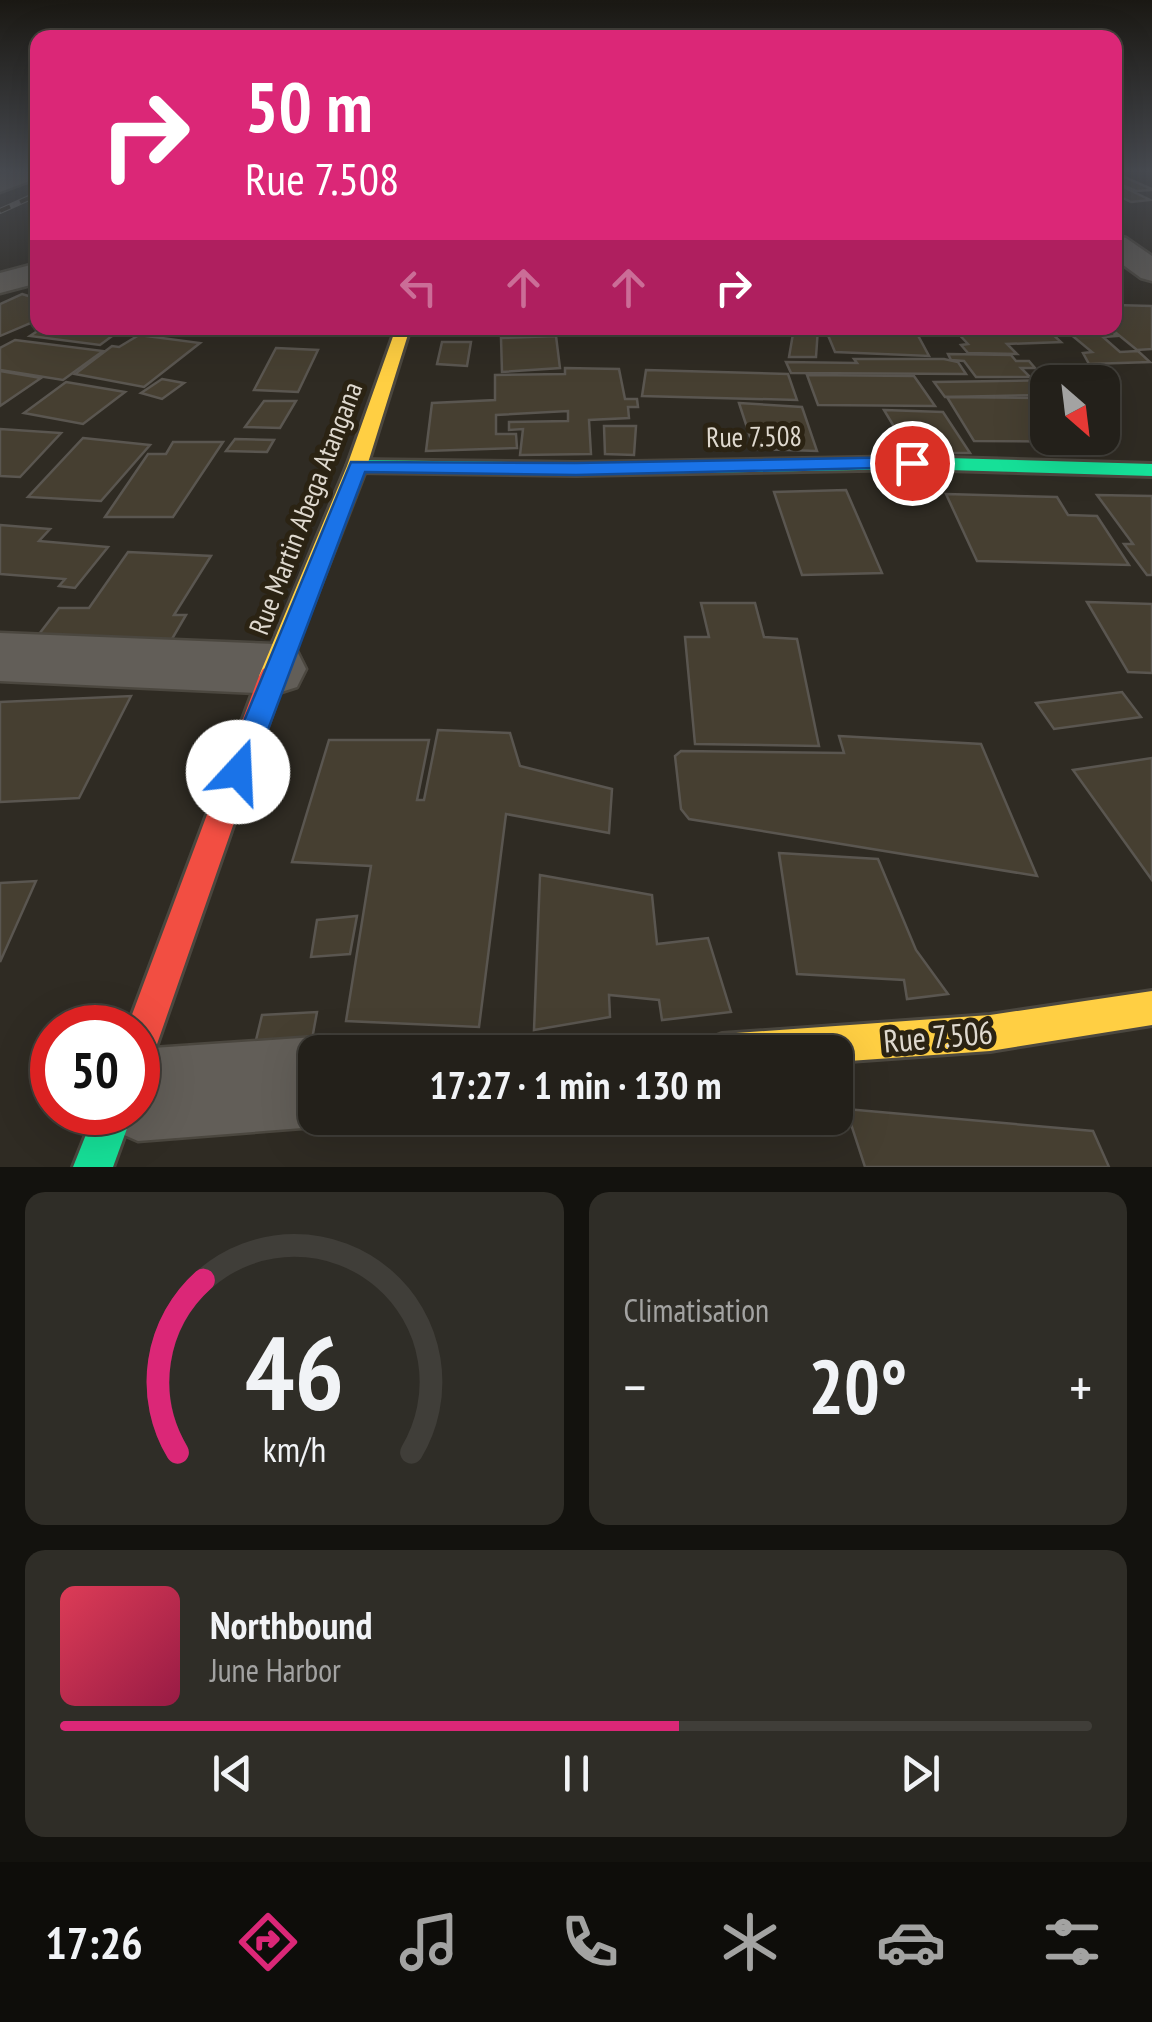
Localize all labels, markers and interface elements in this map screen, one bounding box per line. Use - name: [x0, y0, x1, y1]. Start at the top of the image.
- text: 50 m: [245, 61, 373, 151]
- icon: right: [80, 70, 210, 200]
- text: Rue 7.508: [245, 149, 399, 207]
- icon: left: [391, 260, 446, 315]
- icon: ahead: [496, 260, 551, 315]
- icon: ahead: [601, 260, 656, 315]
- icon: right: [706, 260, 761, 315]
- north arrow: [1030, 365, 1120, 455]
- map controls: [1030, 365, 1120, 455]
- street label: Rue Martin Abega Atangana: [240, 376, 370, 640]
- street label: Rue 7.508: [706, 417, 802, 455]
- pin: [870, 421, 955, 506]
- icon: arrive: [885, 436, 940, 491]
- position arrow: [186, 720, 290, 824]
- speed limit sign: 50: [30, 1005, 160, 1135]
- street label: Rue 7.506: [882, 1010, 994, 1062]
- text: 17:27 · 1 min · 130 m: [429, 1060, 722, 1109]
- text: Climatisation: [624, 1289, 769, 1331]
- text: 46: [245, 1304, 344, 1439]
- text: 20°: [808, 1338, 907, 1435]
- text: −: [624, 1351, 646, 1422]
- text: +: [1069, 1351, 1092, 1422]
- text: km/h: [263, 1426, 326, 1472]
- text: Northbound: [210, 1600, 372, 1649]
- text: June Harbor: [210, 1649, 341, 1691]
- icon: previous: [205, 1746, 260, 1801]
- icon: pause: [549, 1746, 604, 1801]
- icon: next: [893, 1746, 948, 1801]
- icon: directions: [233, 1907, 303, 1977]
- icon: music: [394, 1907, 464, 1977]
- icon: phone: [555, 1907, 625, 1977]
- icon: climate: [715, 1907, 785, 1977]
- icon: car: [876, 1907, 946, 1977]
- icon: filters: [1037, 1907, 1107, 1977]
- text: 17:26: [45, 1913, 143, 1971]

